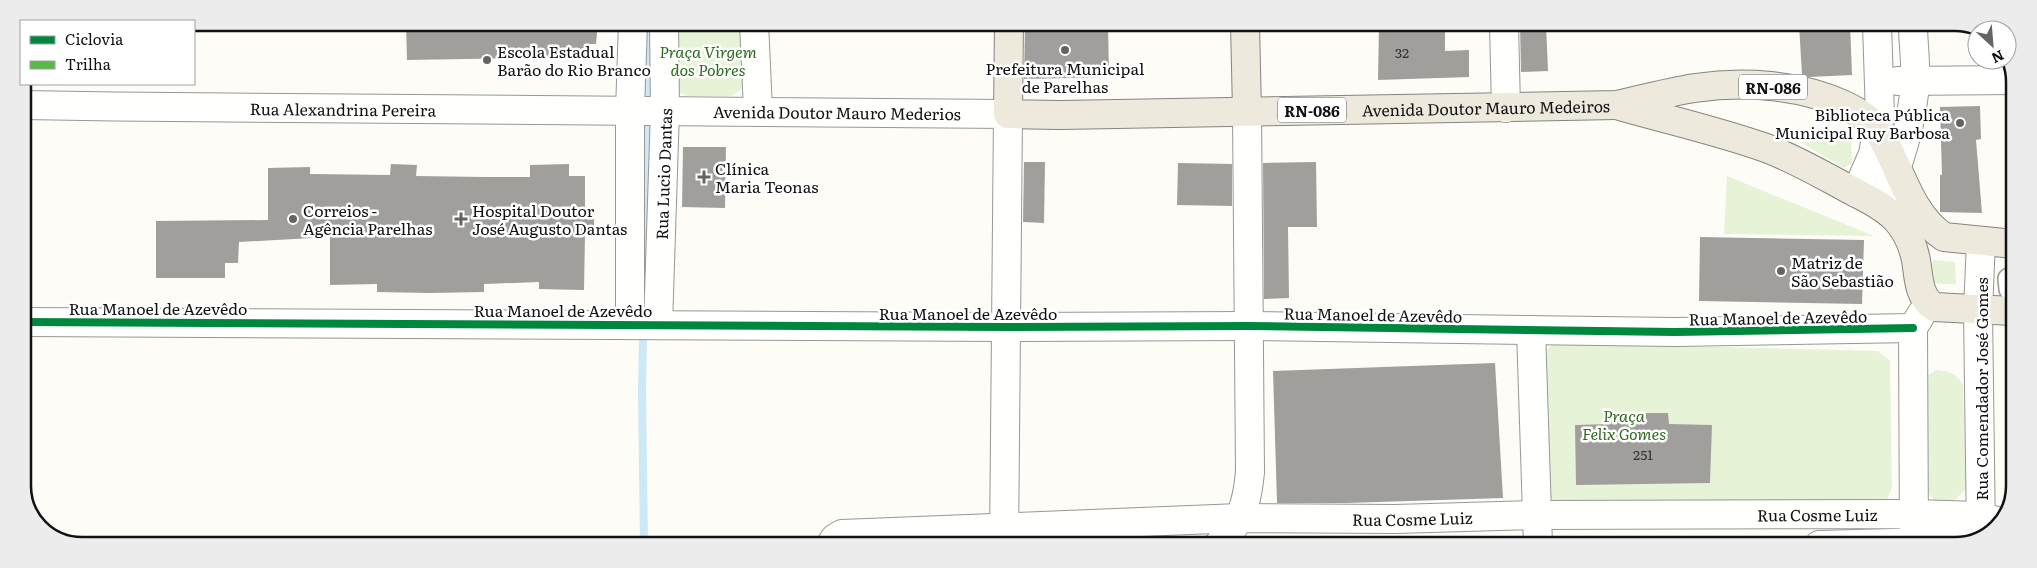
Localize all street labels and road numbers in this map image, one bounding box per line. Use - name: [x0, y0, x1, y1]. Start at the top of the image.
- road number: RN-086: [1739, 74, 1807, 100]
- street label: Avenida Doutor Mauro Medeiros: [1362, 93, 1610, 122]
- street label: Rua Alexandrina Pereira: [250, 96, 437, 121]
- road number: RN-086: [1278, 98, 1346, 122]
- street label: Avenida Doutor Mauro Mederios: [713, 99, 961, 125]
- street label: Rua Lucio Dantas: [649, 108, 677, 240]
- street label: Rua Comendador José Gomes: [1969, 277, 1993, 501]
- street label: Rua Manoel de Azevêdo: [69, 296, 247, 320]
- street label: Rua Manoel de Azevêdo: [474, 298, 652, 322]
- street label: Rua Manoel de Azevêdo: [1283, 300, 1463, 328]
- street label: Rua Manoel de Azevêdo: [879, 301, 1057, 325]
- street label: Rua Manoel de Azevêdo: [1688, 303, 1868, 331]
- street label: Rua Cosme Luiz: [1757, 502, 1878, 526]
- street label: Rua Cosme Luiz: [1352, 505, 1473, 531]

